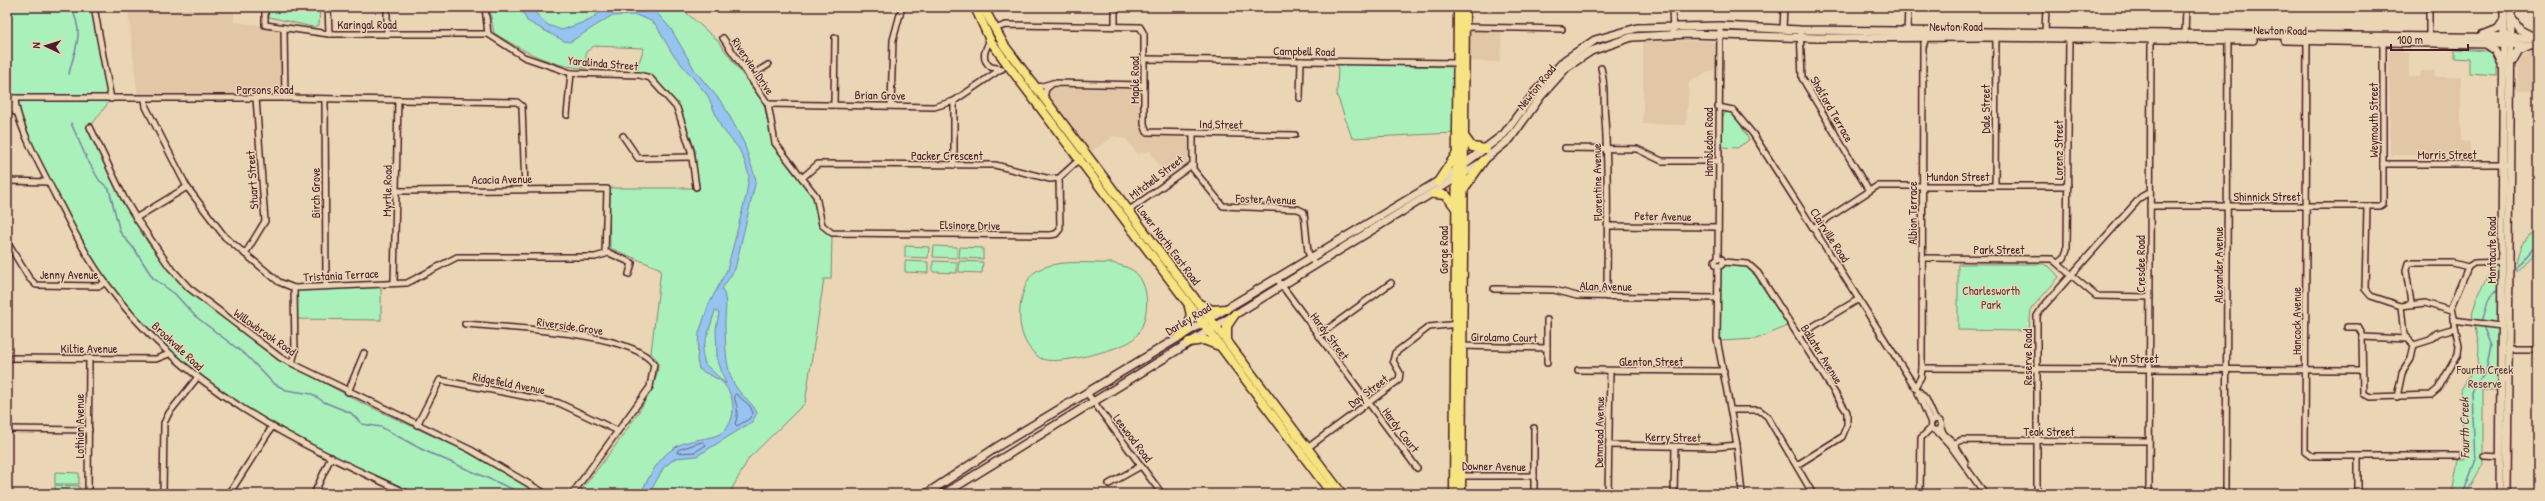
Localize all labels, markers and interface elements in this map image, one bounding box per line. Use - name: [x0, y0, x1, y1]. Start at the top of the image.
- street label: Karingal Road: [337, 16, 397, 33]
- street label: Newton Road: [1929, 18, 1983, 35]
- street label: Newton Road: [2253, 21, 2307, 39]
- north arrow: [26, 26, 66, 66]
- scale bar: [2391, 26, 2468, 52]
- text: 100 m: [2397, 31, 2423, 48]
- street label: Riverview Drive: [728, 34, 778, 98]
- text: N: [29, 42, 43, 49]
- street label: Campbell Road: [1273, 42, 1335, 60]
- street label: Yaralinda Street: [567, 51, 640, 75]
- street label: Maple Road: [1126, 56, 1143, 104]
- street label: Newton Road: [1513, 61, 1560, 113]
- street label: Shalford Terrace: [1806, 73, 1858, 145]
- street label: Parsons Road: [236, 81, 294, 98]
- street label: Weymouth Street: [2365, 82, 2382, 157]
- street label: Dale Street: [1977, 84, 1994, 134]
- street label: Brian Grove: [854, 86, 906, 104]
- street label: Hambledon Road: [1700, 107, 1717, 176]
- street label: Ind Street: [1199, 115, 1244, 133]
- street label: Lorenz Street: [2050, 119, 2067, 180]
- street label: Florentine Avenue: [1588, 143, 1606, 222]
- street label: Morris Street: [2417, 146, 2477, 163]
- street label: Packer Crescent: [911, 147, 984, 164]
- street label: Stuart Street: [241, 149, 263, 210]
- street label: Mitchell Street: [1125, 150, 1187, 203]
- street label: Myrtle Road: [378, 165, 396, 217]
- street label: Birch Grove: [307, 167, 324, 218]
- street label: Mundon Street: [1926, 168, 1990, 185]
- street label: Acacia Avenue: [472, 170, 533, 188]
- street label: Albion Terrace: [1904, 181, 1921, 245]
- street label: Shinnick Street: [2233, 188, 2301, 205]
- street label: Foster Avenue: [1234, 189, 1297, 209]
- street label: Lower North East Road: [1133, 202, 1205, 289]
- street label: Clairville Road: [1806, 205, 1854, 266]
- street label: Peter Avenue: [1634, 207, 1692, 225]
- street label: Elsinore Drive: [939, 216, 1001, 234]
- street label: Montacute Road: [2483, 216, 2500, 284]
- street label: Gorge Road: [1435, 226, 1452, 274]
- street label: Alexander Avenue: [2210, 226, 2227, 303]
- street label: Cresdee Road: [2132, 235, 2149, 293]
- street label: Park Street: [1974, 241, 2025, 258]
- street label: Tristania Terrace: [303, 265, 379, 285]
- street label: Jenny Avenue: [40, 266, 98, 283]
- street label: Alan Avenue: [1580, 277, 1633, 295]
- park label: Charlesworth Park: [1962, 282, 2020, 313]
- street label: Hancock Avenue: [2288, 287, 2305, 355]
- street label: Darley Road: [1162, 299, 1214, 339]
- street label: Willowbrook Road: [231, 304, 300, 360]
- street label: Hardy Street: [1307, 309, 1354, 364]
- street label: Riverside Grove: [536, 313, 604, 339]
- street label: Brookvale Road: [148, 318, 208, 375]
- street label: Ballater Avenue: [1797, 321, 1847, 387]
- street label: Girolamo Court: [1471, 328, 1538, 346]
- street label: Reserve Road: [2019, 329, 2036, 385]
- street label: Kiltie Avenue: [61, 340, 118, 357]
- street label: Wyn Street: [2110, 350, 2159, 367]
- street label: Glenton Street: [1619, 353, 1684, 370]
- park label: Fourth Creek Reserve: [2456, 361, 2513, 392]
- street label: Ridgefield Avenue: [471, 368, 547, 398]
- street label: Day Street: [1344, 370, 1392, 412]
- street label: Lothian Avenue: [71, 394, 88, 458]
- street label: Denmead Avenue: [1590, 396, 1608, 468]
- water label: Fourth Creek: [2454, 396, 2474, 459]
- street label: Hardy Court: [1378, 404, 1424, 457]
- street label: Leewood Road: [1109, 410, 1157, 466]
- street label: Teak Street: [2024, 423, 2075, 440]
- street label: Kerry Street: [1645, 428, 1702, 446]
- street label: Downer Avenue: [1462, 457, 1526, 475]

